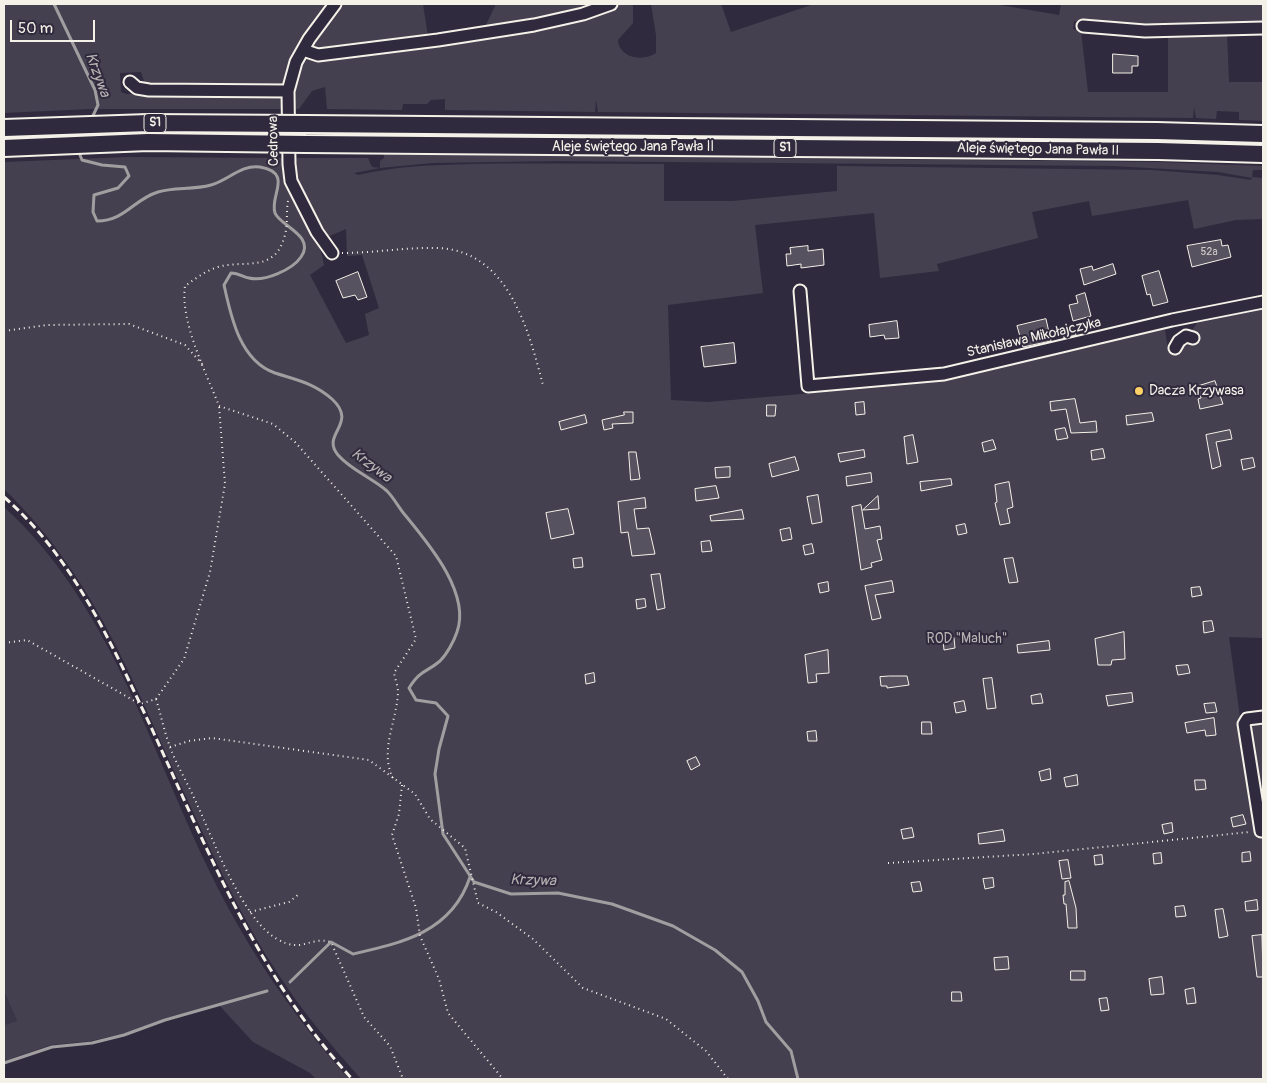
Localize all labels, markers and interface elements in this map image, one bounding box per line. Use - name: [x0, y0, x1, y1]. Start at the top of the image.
- scale bar: [12, 10, 98, 42]
- text: 50 m: [18, 19, 53, 38]
- water label: Krzywa: [81, 50, 113, 100]
- road number: S1: [144, 114, 166, 132]
- street label: Cedrowa: [265, 116, 283, 166]
- road number: S1: [774, 138, 796, 158]
- street label: Aleje świętego Jana Pawła II: [552, 139, 714, 155]
- street label: Aleje świętego Jana Pawła II: [957, 140, 1119, 160]
- house number: 52a: [1200, 245, 1218, 259]
- street label: Stanisława Mikołajczyka: [965, 314, 1103, 362]
- place label: Dacza Krzywasa: [1149, 383, 1244, 399]
- marker: Dacza Krzywasa: [1133, 385, 1145, 397]
- water label: Krzywa: [347, 445, 395, 487]
- park label: ROD "Maluch": [927, 631, 1007, 647]
- water label: Krzywa: [510, 871, 556, 891]

